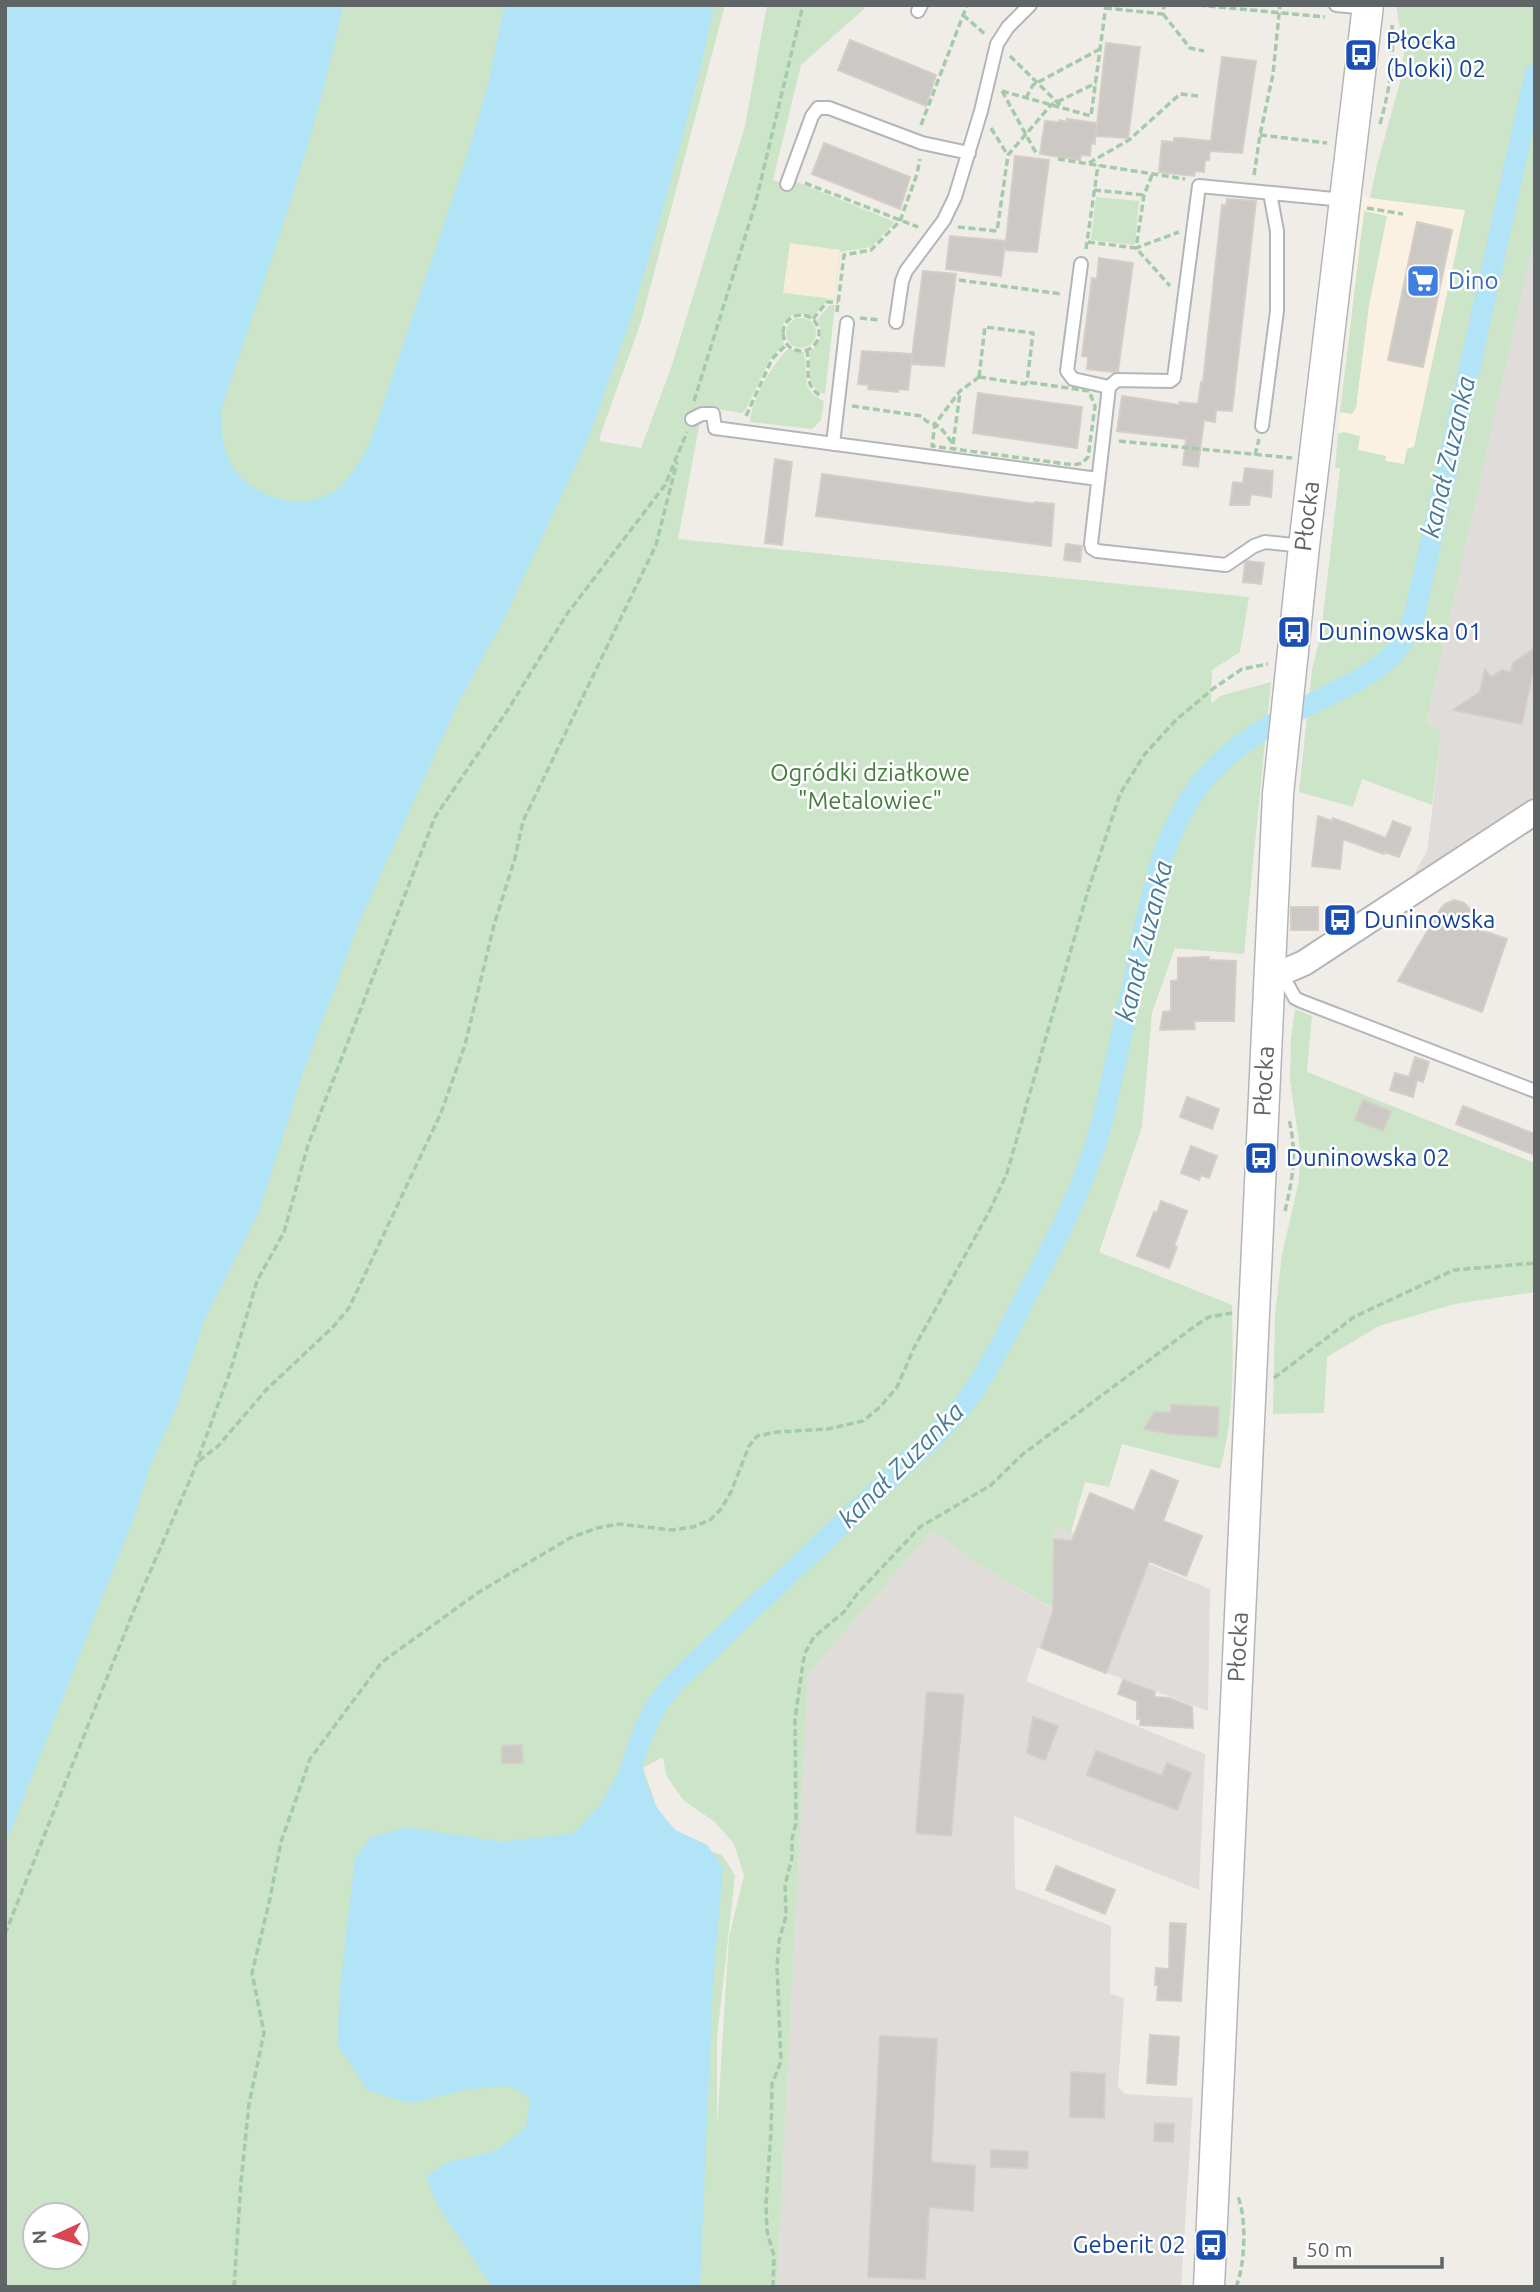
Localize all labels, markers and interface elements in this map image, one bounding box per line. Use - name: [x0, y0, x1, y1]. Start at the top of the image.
- place label: Płocka (bloki) 02: [1386, 27, 1486, 82]
- bus stop icon: Płocka (bloki) 02: [1342, 36, 1380, 74]
- supermarket icon: Dino: [1404, 262, 1442, 300]
- place label: Dino: [1448, 267, 1499, 294]
- water label: kanał Zuzanka: [1415, 373, 1480, 540]
- street label: Płocka: [1289, 479, 1324, 553]
- bus stop icon: Duninowska 01: [1275, 613, 1313, 651]
- place label: Duninowska 01: [1318, 618, 1482, 645]
- park label: Ogródki działkowe "Metalowiec": [770, 759, 970, 814]
- water label: kanał Zuzanka: [1110, 858, 1177, 1024]
- bus stop icon: Duninowska: [1321, 901, 1359, 939]
- place label: Duninowska: [1364, 906, 1495, 933]
- street label: Płocka: [1248, 1045, 1279, 1117]
- bus stop icon: Duninowska 02: [1242, 1139, 1280, 1177]
- place label: Duninowska 02: [1286, 1144, 1450, 1171]
- water label: kanał Zuzanka: [832, 1396, 969, 1533]
- street label: Płocka: [1222, 1611, 1253, 1683]
- north arrow: [21, 2201, 91, 2271]
- bus stop icon: Geberit 02: [1192, 2226, 1230, 2264]
- scale bar: [1295, 2226, 1442, 2270]
- text: N: [28, 2229, 51, 2245]
- place label: Geberit 02: [1073, 2231, 1186, 2258]
- text: 50 m: [1306, 2237, 1353, 2261]

